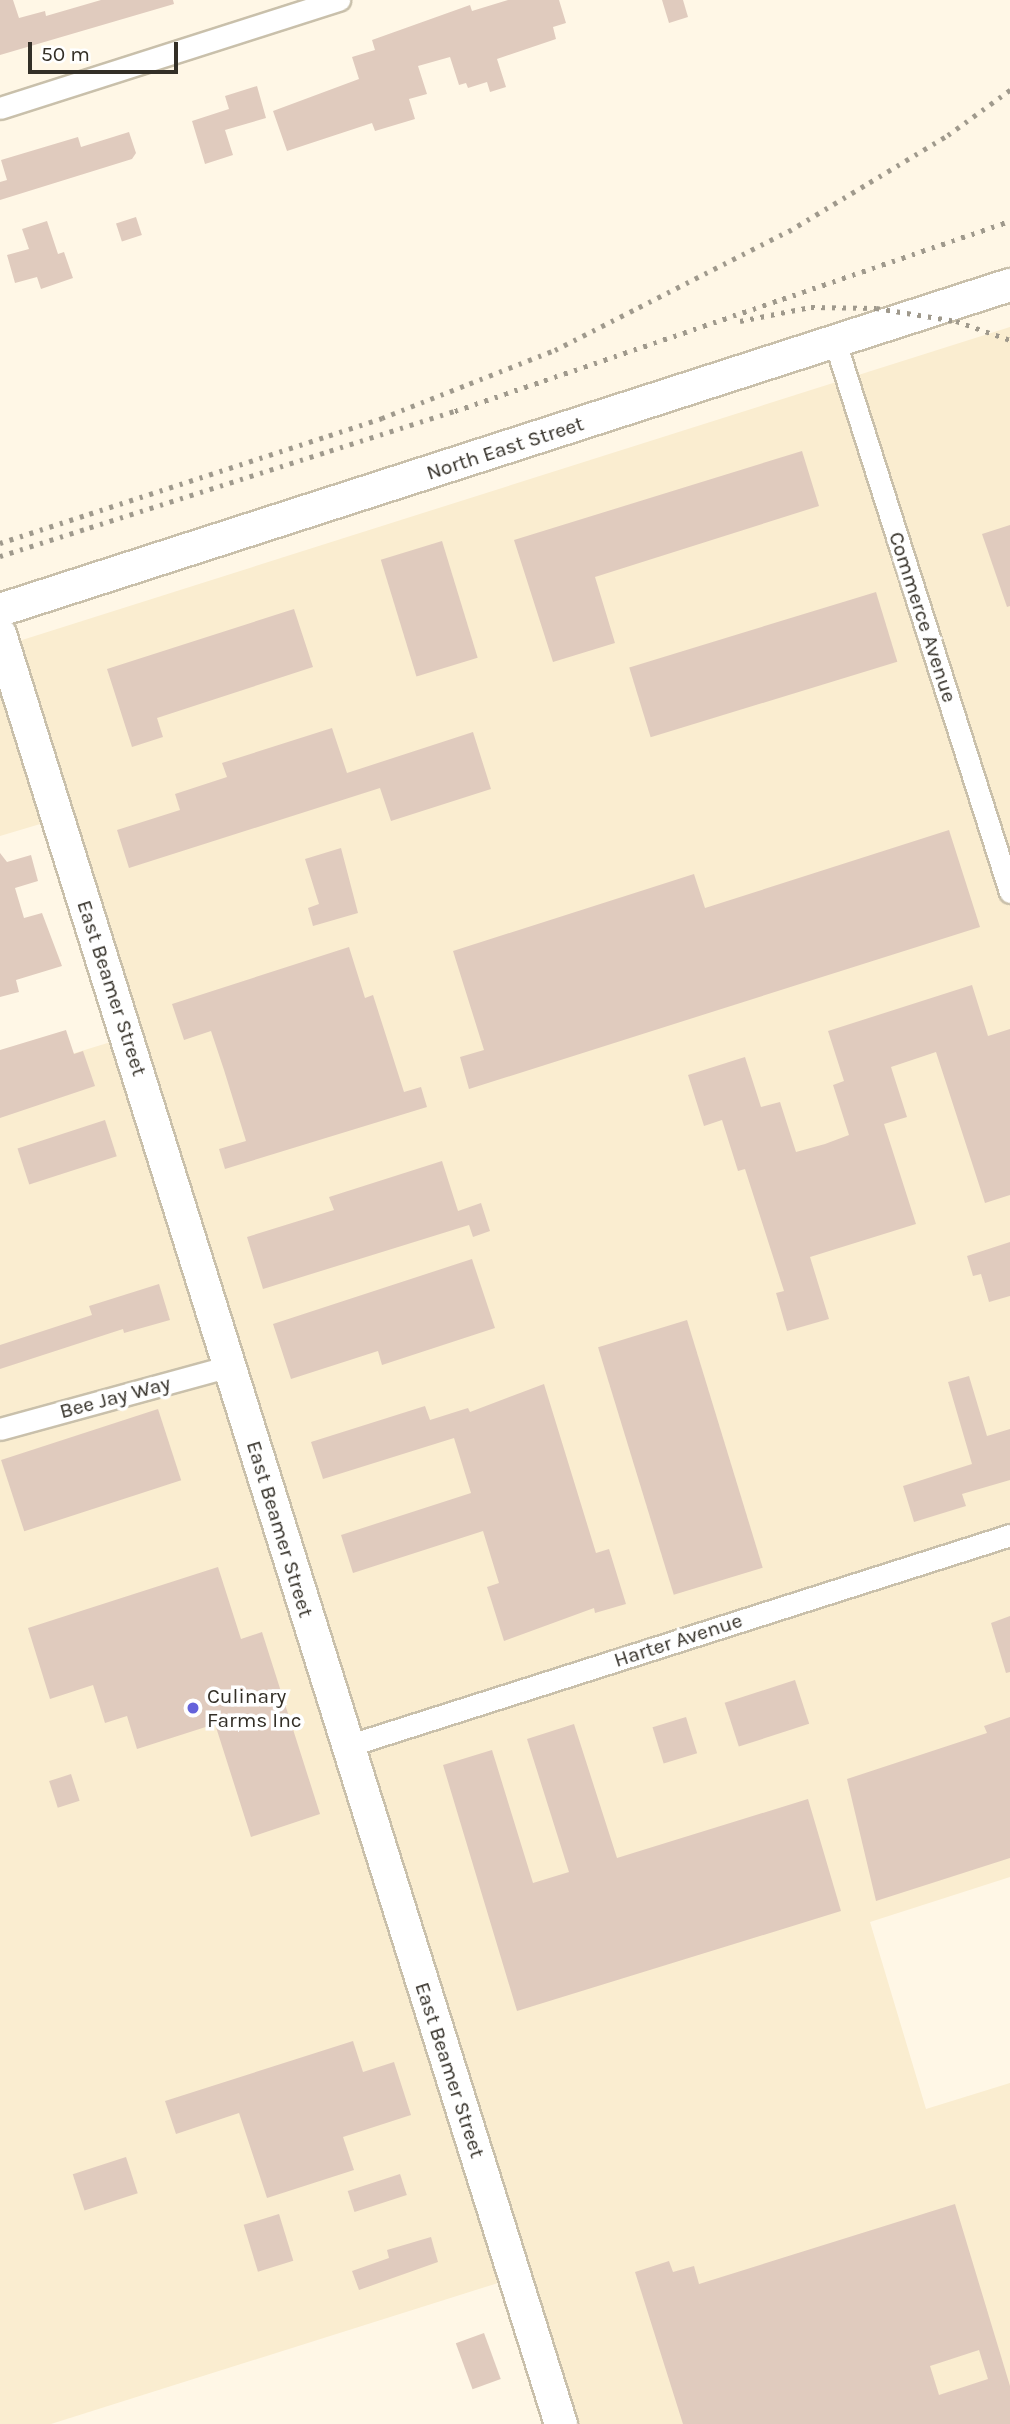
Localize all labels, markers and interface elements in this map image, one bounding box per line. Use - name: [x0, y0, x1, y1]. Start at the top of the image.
- scale bar: [32, 28, 182, 72]
- text: 50 m: [41, 42, 90, 66]
- street label: North East Street: [423, 411, 587, 485]
- street label: Commerce Avenue: [884, 529, 962, 705]
- street label: East Beamer Street: [72, 897, 152, 1079]
- street label: Bee Jay Way: [57, 1370, 173, 1424]
- street label: East Beamer Street: [241, 1438, 319, 1620]
- street label: Harter Avenue: [611, 1607, 745, 1673]
- place label: Culinary Farms Inc: [207, 1683, 302, 1733]
- marker: Culinary Farms Inc: [185, 1700, 201, 1716]
- street label: East Beamer Street: [410, 1979, 490, 2161]

